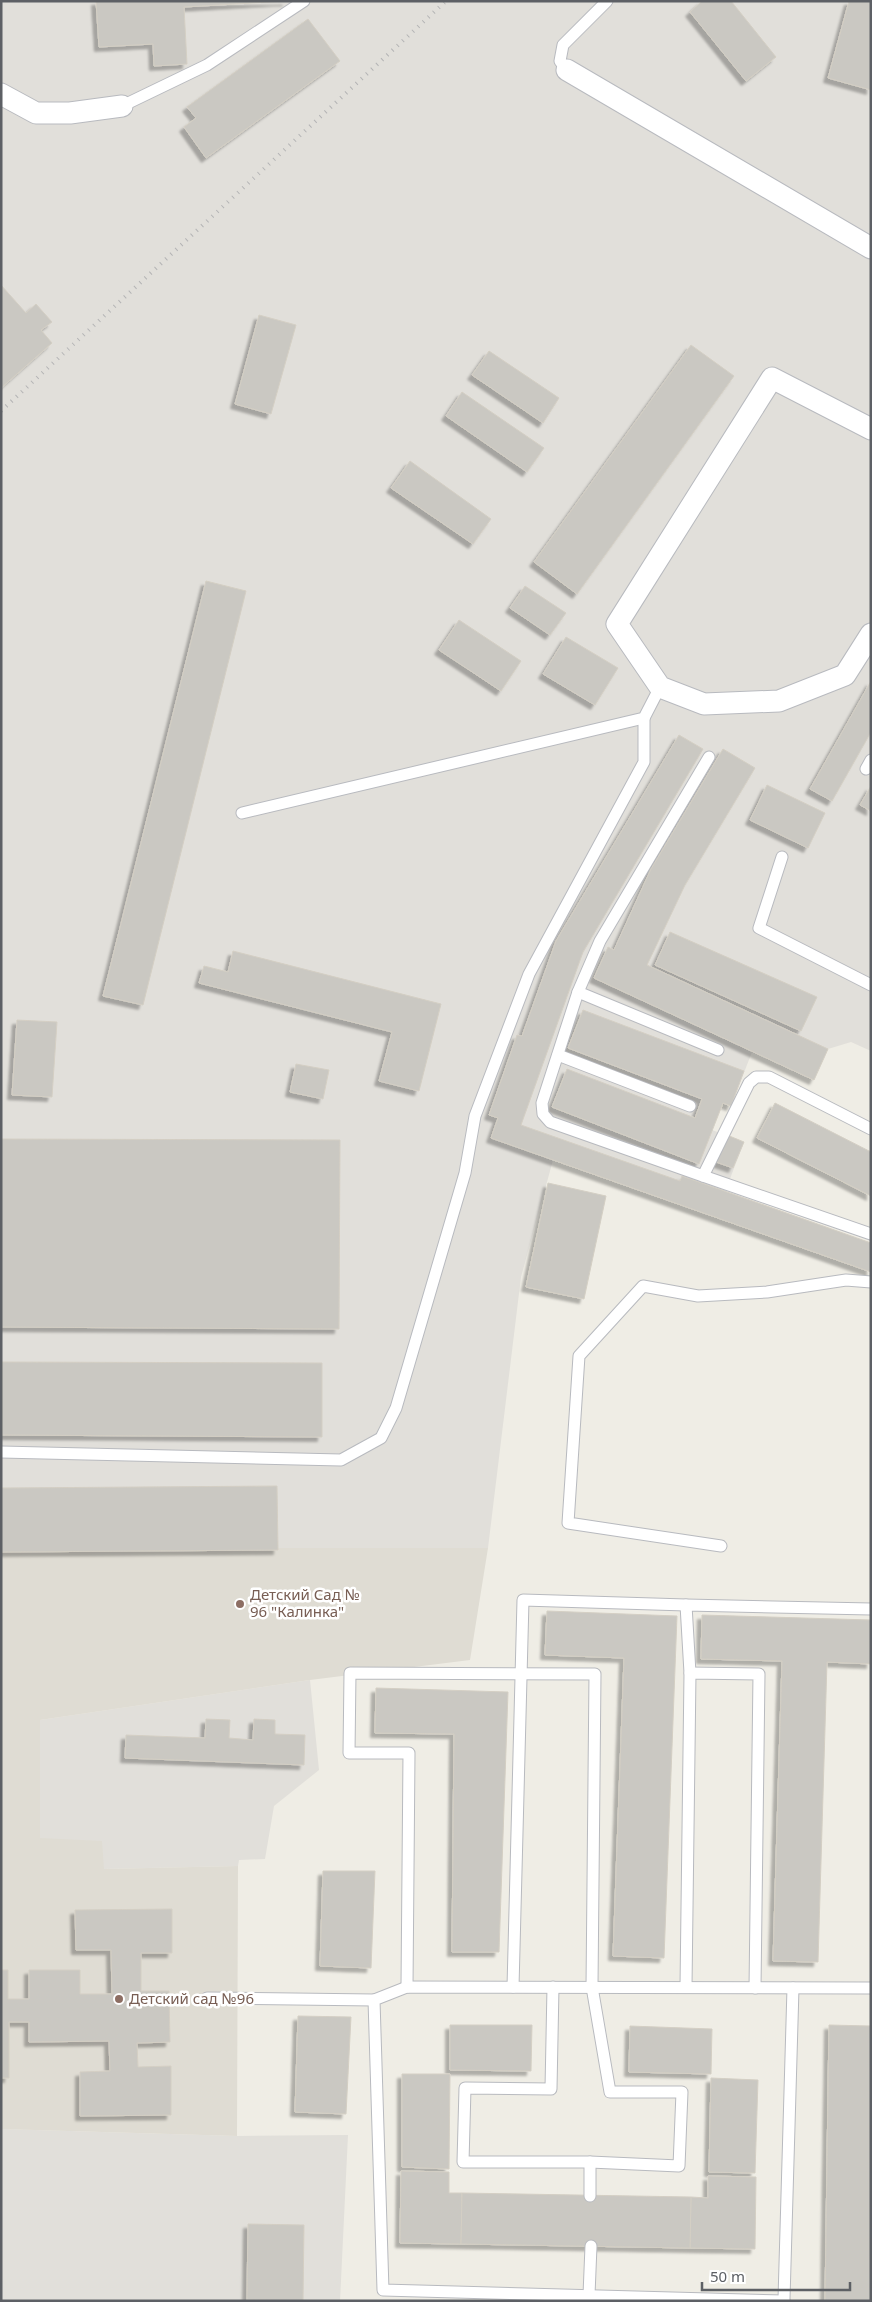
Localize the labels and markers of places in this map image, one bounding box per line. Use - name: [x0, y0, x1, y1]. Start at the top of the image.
- place label: Детский Сад № 96 "Калинка": [250, 1584, 360, 1621]
- marker: Детский Сад № 96 "Калинка": [234, 1598, 246, 1610]
- place label: Детский сад №96: [129, 1988, 254, 2008]
- marker: Детский сад №96: [113, 1993, 125, 2005]

